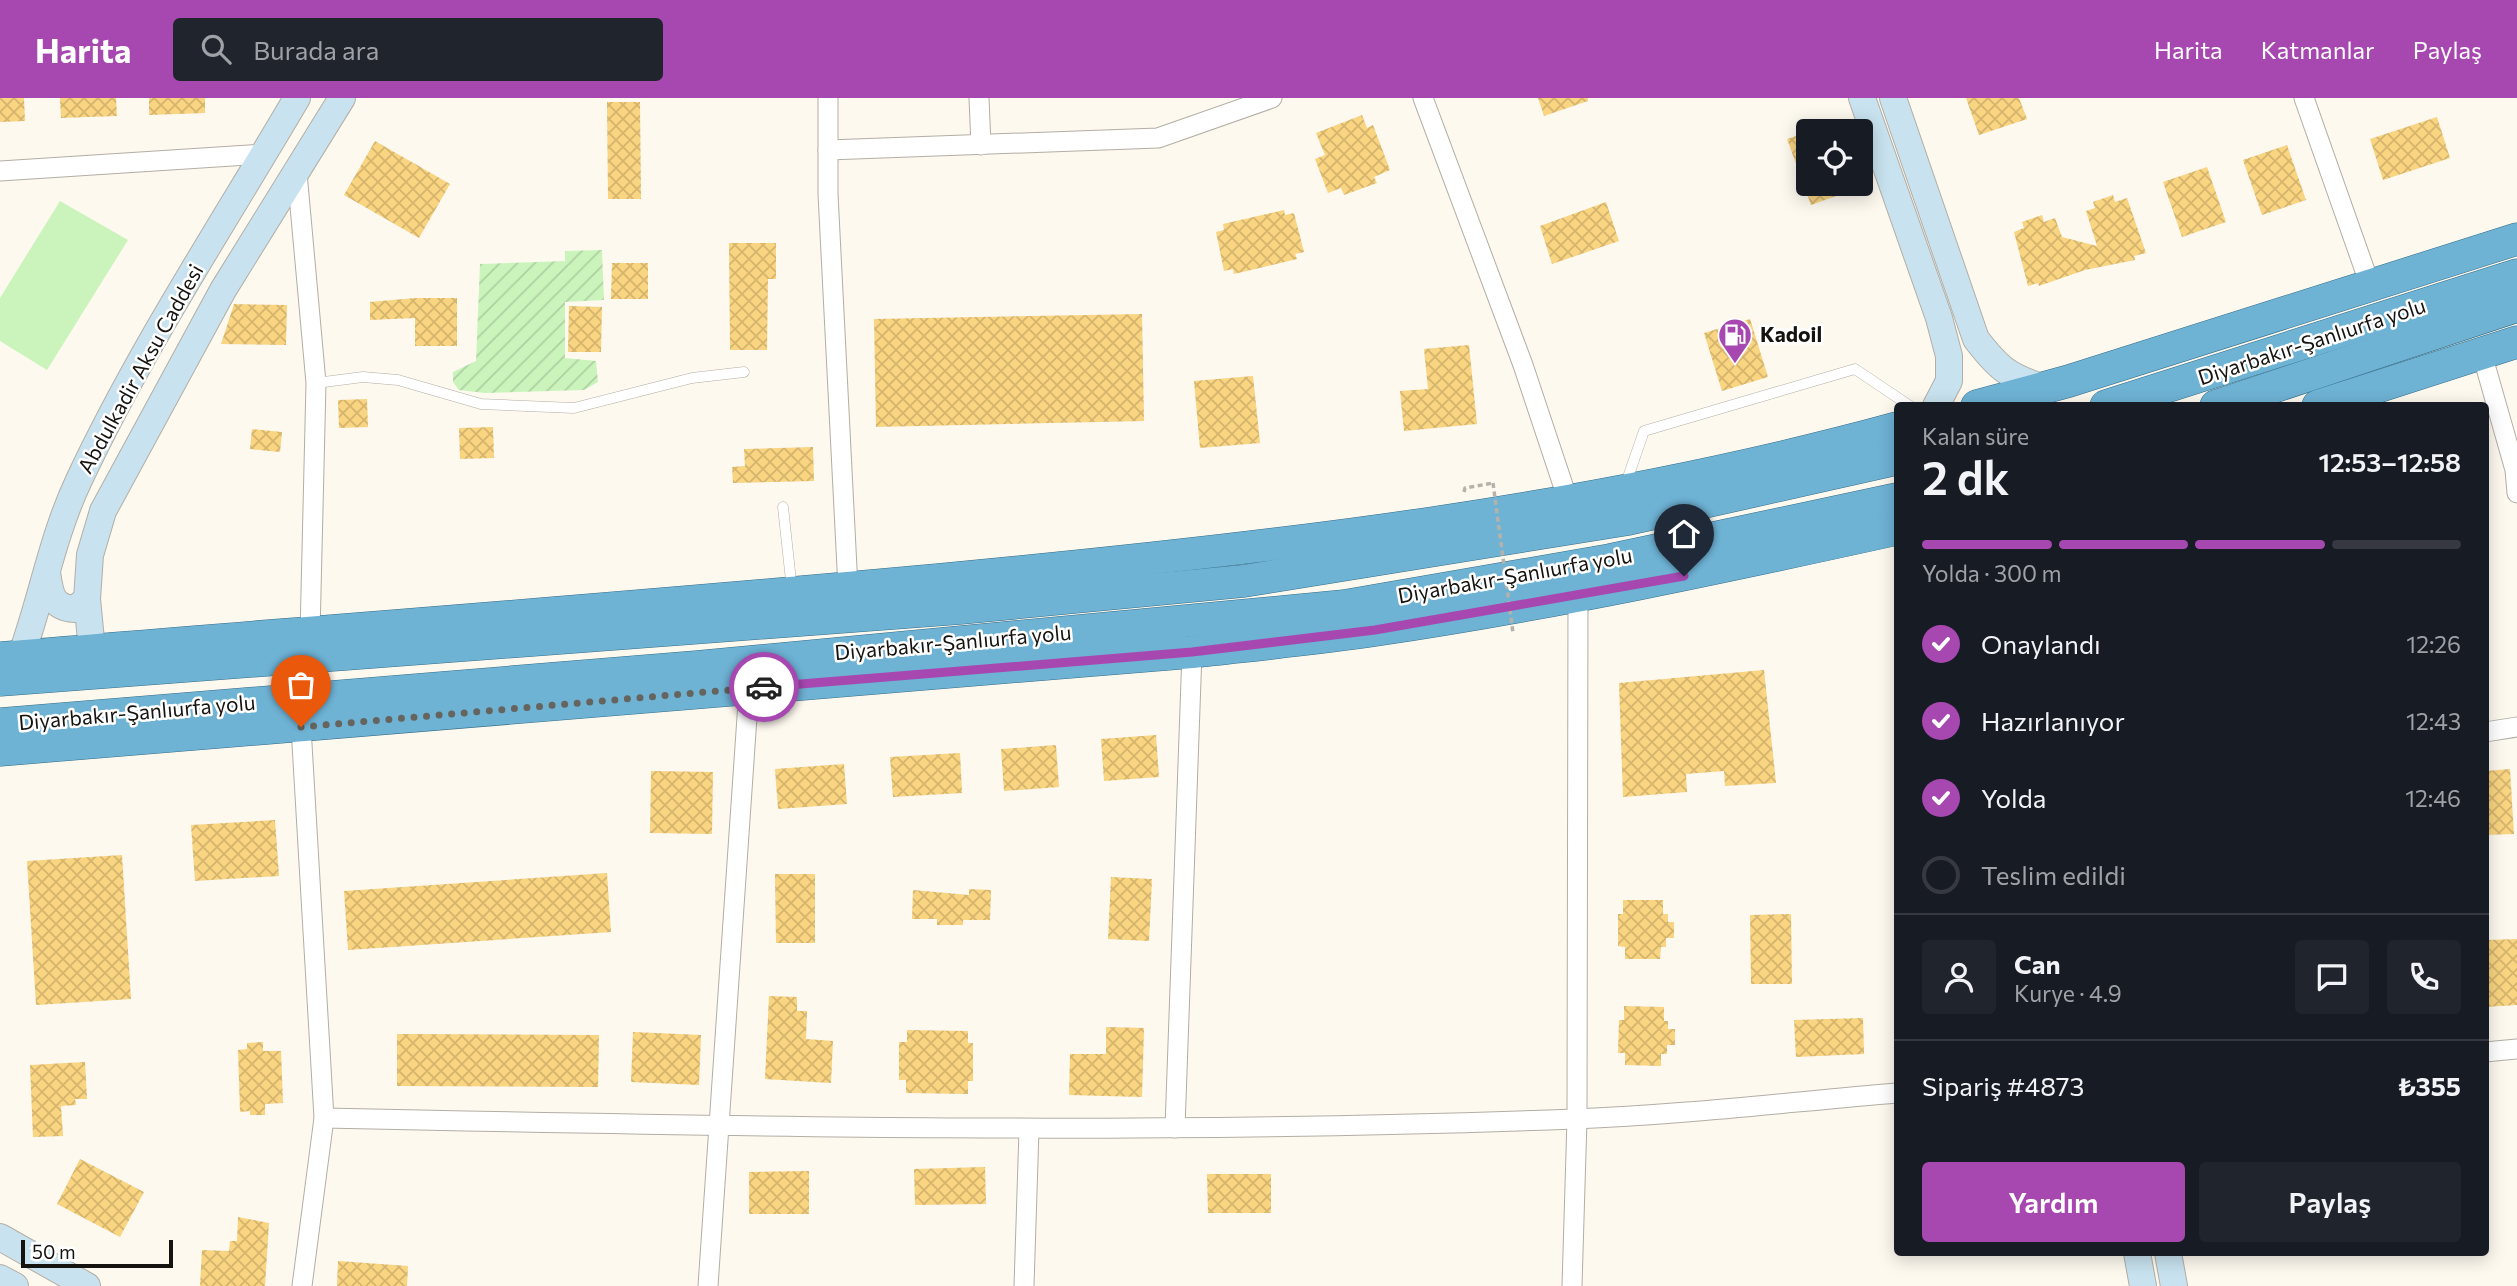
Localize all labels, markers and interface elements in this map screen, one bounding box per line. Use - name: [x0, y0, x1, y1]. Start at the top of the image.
- search box: [173, 18, 663, 81]
- text: Harita: [35, 29, 131, 70]
- icon: search: [197, 30, 235, 68]
- text: Burada ara: [253, 34, 379, 65]
- text: Harita: [2154, 35, 2223, 64]
- text: Katmanlar: [2261, 35, 2375, 64]
- text: Paylaş: [2413, 35, 2482, 64]
- map controls: [1796, 119, 1873, 196]
- button: locate: [1796, 119, 1873, 196]
- street label: Abdulkadir Aksu Caddesi: [72, 259, 208, 477]
- street label: Diyarbakır-Şanlıurfa yolu: [2195, 292, 2428, 389]
- fuel station icon: Kadoil: [1716, 316, 1754, 365]
- place label: Kadoil: [1760, 321, 1822, 346]
- text: Kalan süre: [1922, 422, 2029, 450]
- text: 12:53–12:58: [2318, 446, 2461, 477]
- text: 2 dk: [1922, 448, 2009, 504]
- pin: [1654, 504, 1714, 576]
- icon: home: [1665, 515, 1703, 553]
- street label: Diyarbakır-Şanlıurfa yolu: [1396, 542, 1634, 607]
- text: Yolda · 300 m: [1922, 559, 2062, 587]
- street label: Diyarbakır-Şanlıurfa yolu: [833, 619, 1072, 664]
- icon: check: [1922, 625, 1960, 663]
- text: Onaylandı: [1981, 628, 2101, 659]
- text: 12:26: [2406, 630, 2461, 658]
- courier: [729, 652, 799, 722]
- pin: [271, 655, 331, 727]
- icon: bag: [282, 666, 320, 704]
- icon: car: [745, 668, 783, 706]
- street label: Diyarbakır-Şanlıurfa yolu: [17, 689, 256, 734]
- icon: check: [1922, 702, 1960, 740]
- text: Hazırlanıyor: [1981, 705, 2125, 736]
- text: 12:43: [2406, 707, 2461, 735]
- icon: check: [1922, 779, 1960, 817]
- text: Yolda: [1981, 782, 2046, 813]
- text: 12:46: [2405, 784, 2461, 812]
- text: Teslim edildi: [1981, 859, 2126, 890]
- button: person: [1922, 940, 1996, 1014]
- button: chat: [2295, 940, 2369, 1014]
- button: phone: [2387, 940, 2461, 1014]
- text: Can: [2014, 948, 2061, 979]
- text: Kurye · 4.9: [2014, 979, 2122, 1007]
- text: Sipariş #4873: [1922, 1070, 2084, 1101]
- text: ₺355: [2398, 1070, 2461, 1101]
- button: Yardım: [1922, 1162, 2185, 1242]
- button: Paylaş: [2199, 1162, 2461, 1242]
- scale bar: [21, 1237, 173, 1269]
- text: 50 m: [32, 1240, 76, 1263]

